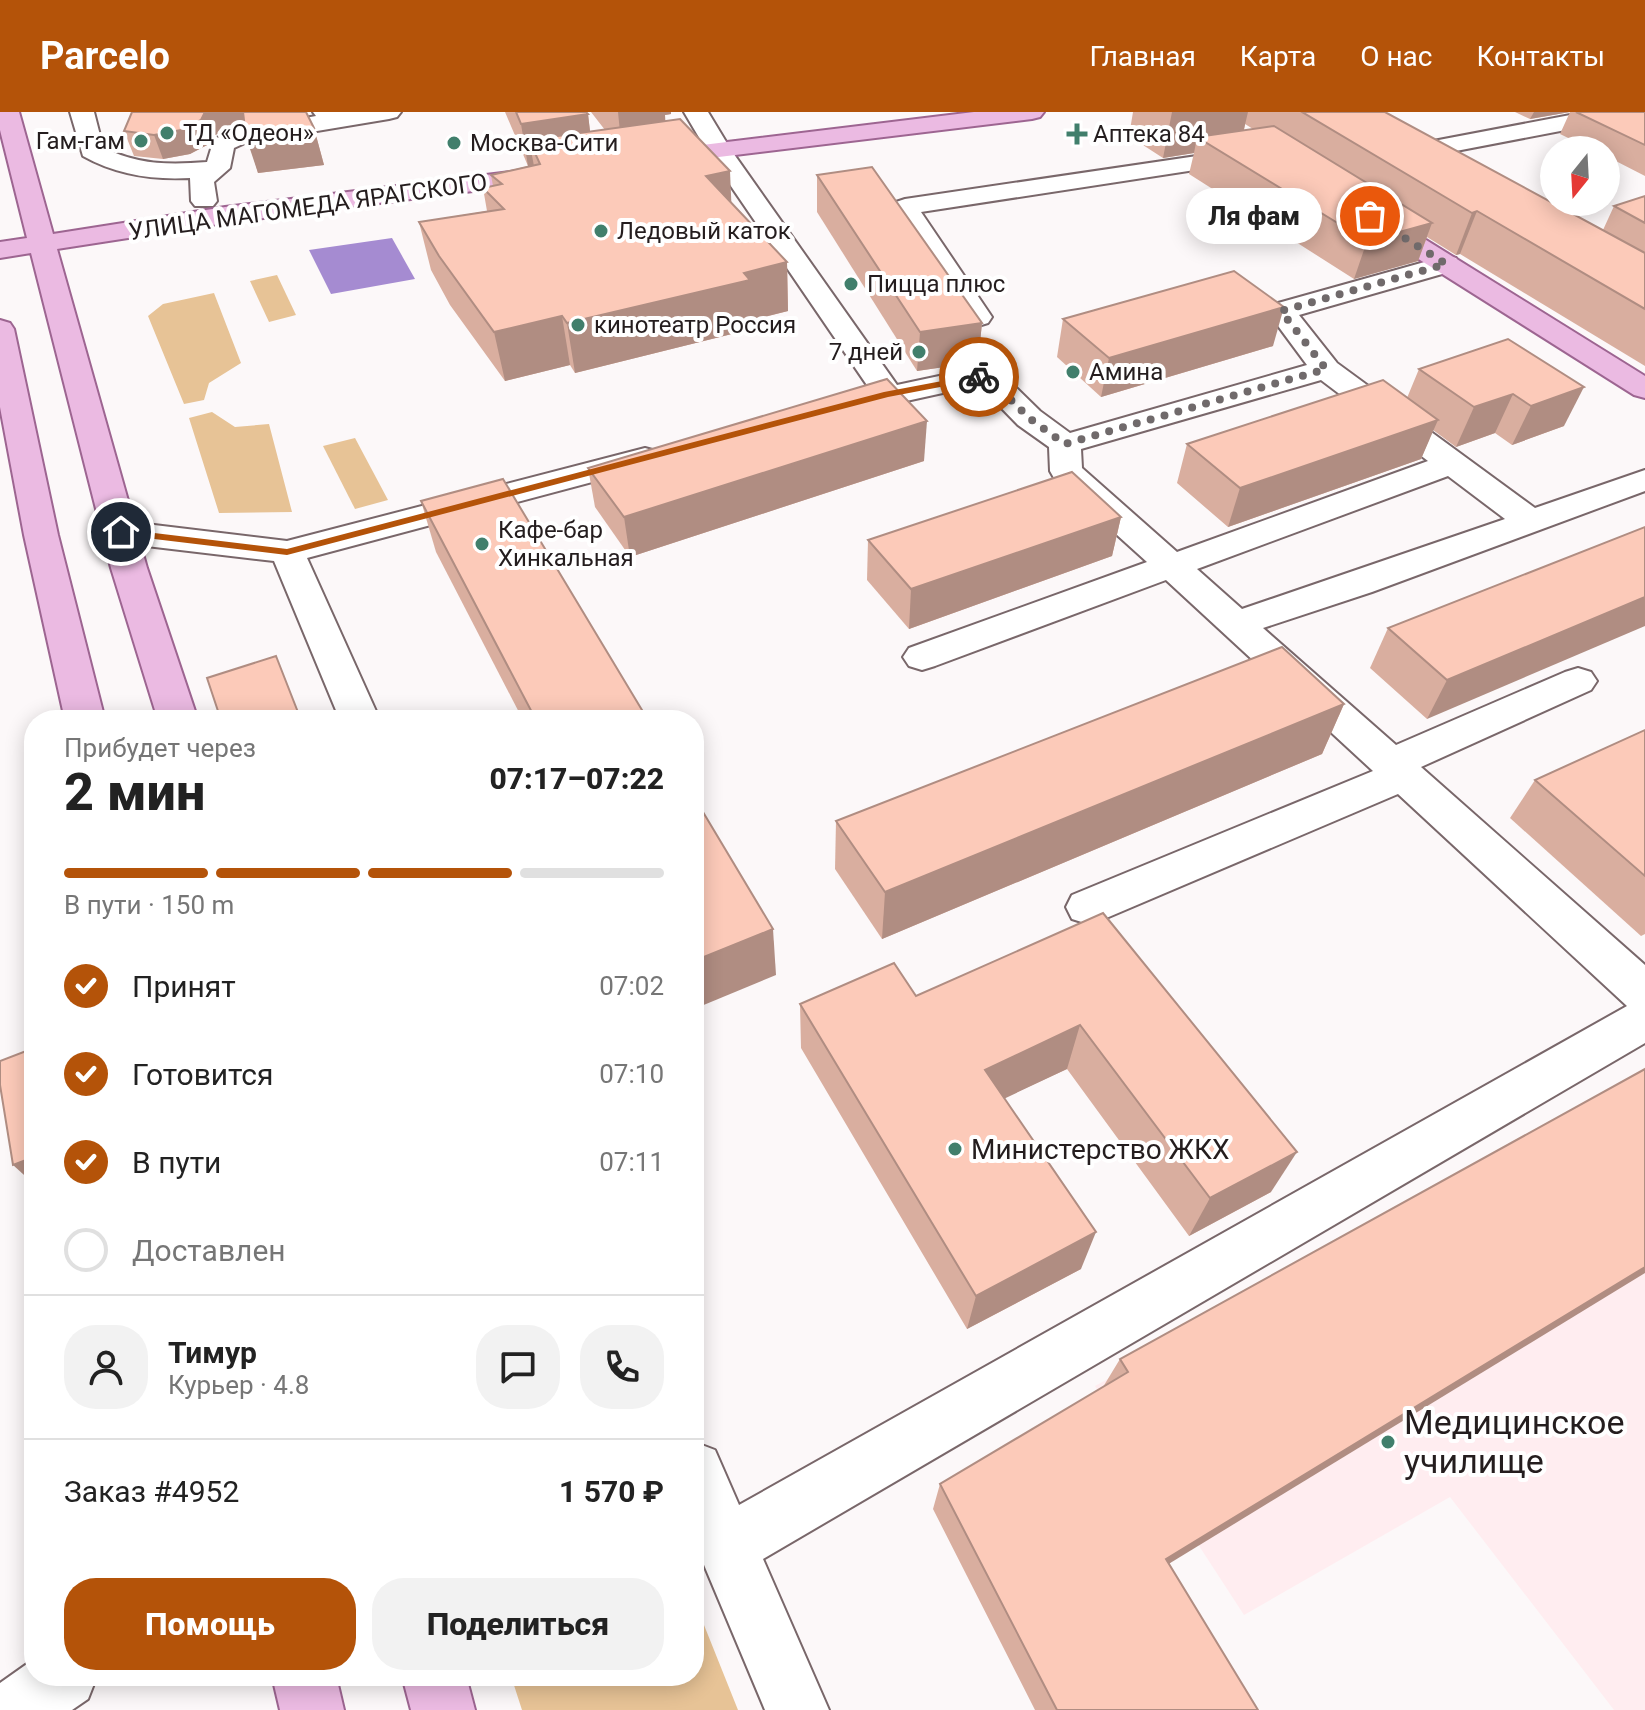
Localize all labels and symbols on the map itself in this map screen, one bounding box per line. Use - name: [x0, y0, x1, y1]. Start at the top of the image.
- place label: ТД «Одеон»: [183, 119, 314, 147]
- place label: Аптека 84: [1093, 120, 1205, 148]
- marker: ТД «Одеон»: [158, 124, 176, 142]
- marker: Аптека 84: [1068, 125, 1086, 143]
- place label: Гам-гам: [36, 127, 125, 155]
- place label: Москва-Сити: [470, 129, 618, 157]
- marker: Гам-гам: [132, 132, 150, 150]
- marker: Москва-Сити: [445, 134, 463, 152]
- north arrow: [1540, 136, 1620, 216]
- street label: УЛИЦА МАГОМЕДА ЯРАГСКОГО: [127, 168, 489, 246]
- pin: [1336, 182, 1404, 250]
- callout: Ля фам: [1186, 188, 1322, 244]
- place label: Ледовый каток: [617, 217, 791, 245]
- marker: Ледовый каток: [592, 222, 610, 240]
- place label: Пицца плюс: [867, 270, 1005, 298]
- marker: Пицца плюс: [842, 275, 860, 293]
- place label: кинотеатр Россия: [594, 311, 796, 339]
- marker: кинотеатр Россия: [569, 316, 587, 334]
- courier: [939, 337, 1019, 417]
- place label: 7 дней: [829, 338, 903, 366]
- marker: 7 дней: [910, 343, 928, 361]
- place label: Амина: [1089, 358, 1163, 386]
- marker: Амина: [1064, 363, 1082, 381]
- pin: [87, 498, 155, 566]
- place label: Кафе-бар Хинкальная: [498, 516, 634, 572]
- marker: Кафе-бар Хинкальная: [473, 535, 491, 553]
- place label: Министерство ЖКХ: [971, 1133, 1230, 1166]
- marker: Министерство ЖКХ: [946, 1140, 964, 1158]
- place label: Медицинское училище: [1404, 1402, 1625, 1481]
- marker: Медицинское училище: [1379, 1433, 1397, 1451]

